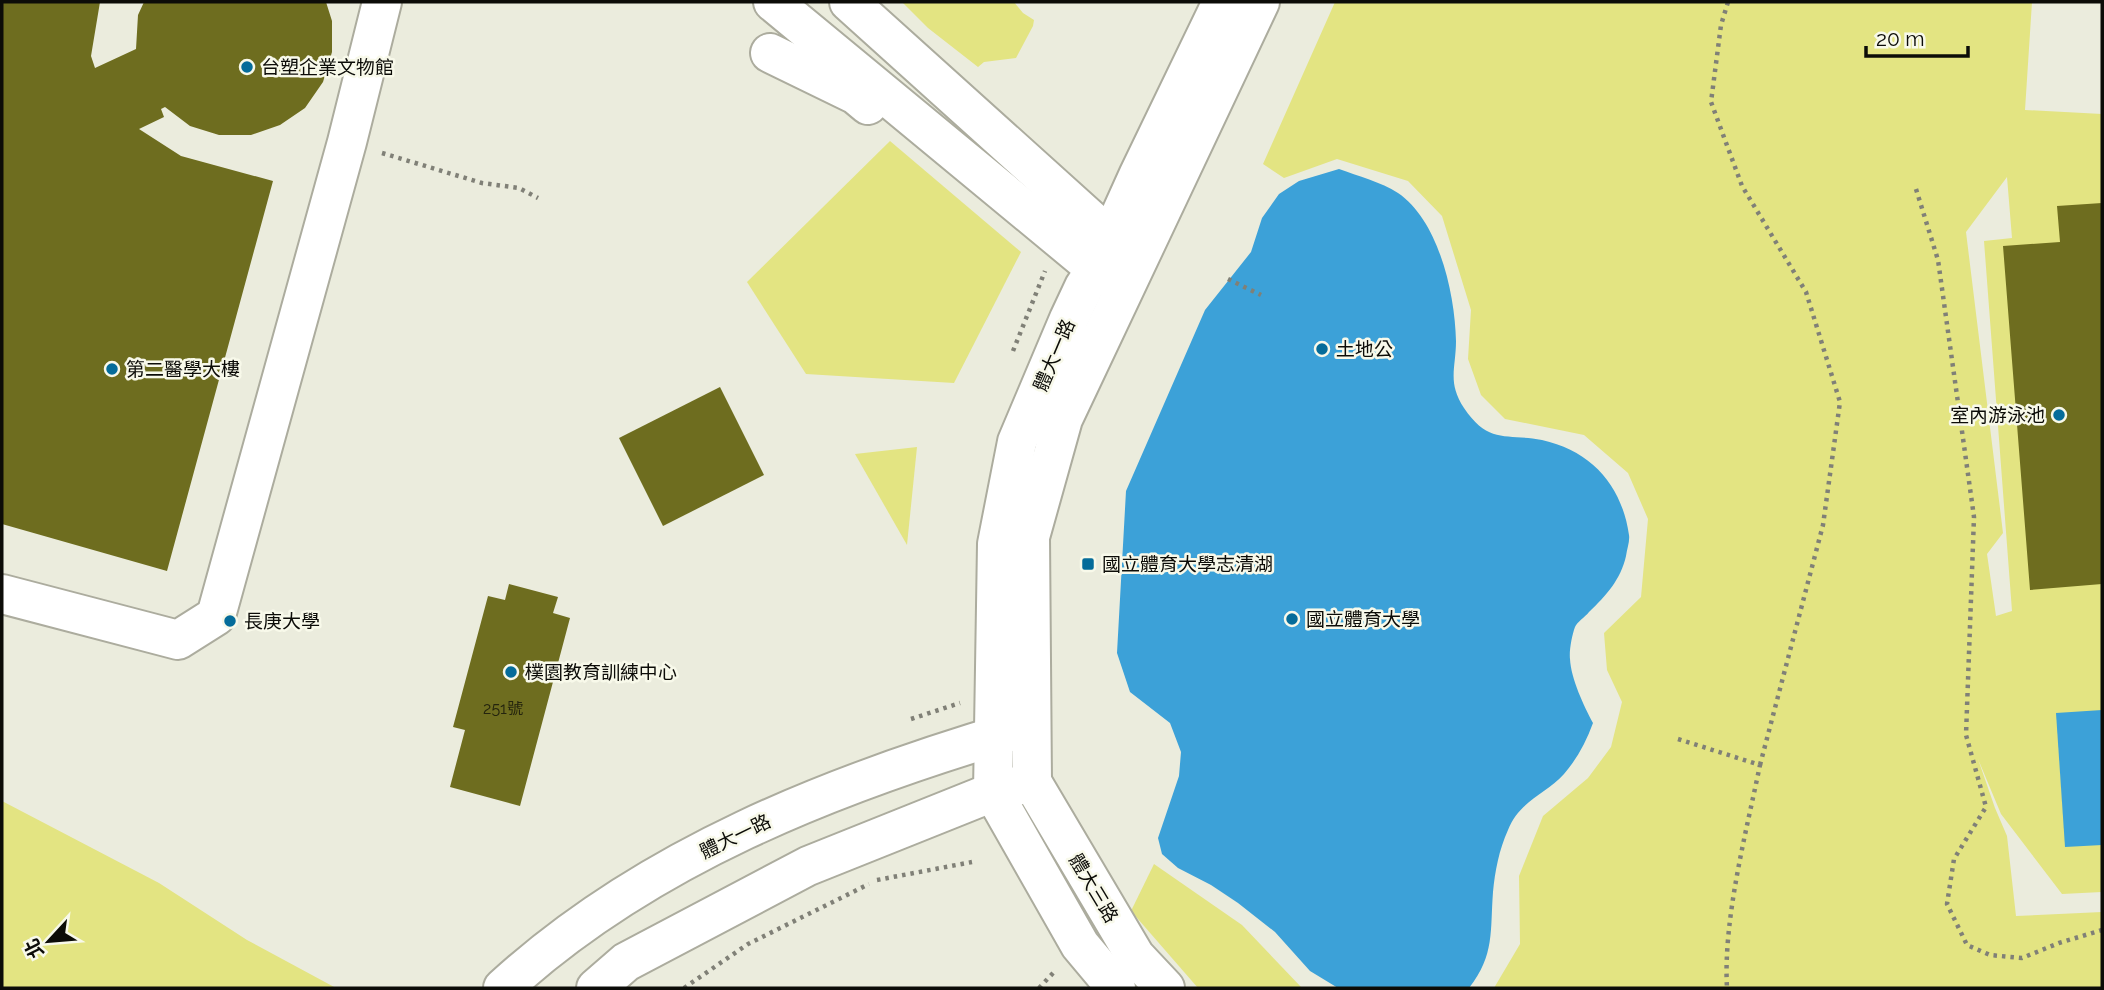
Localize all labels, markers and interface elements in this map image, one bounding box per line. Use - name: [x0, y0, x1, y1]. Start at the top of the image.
- scale bar: [1866, 14, 1968, 58]
- text: 20 m: [1876, 26, 1924, 51]
- place label: 台塑企業文物館: [261, 56, 394, 78]
- marker: 台塑企業文物館: [239, 59, 255, 75]
- street label: 體大一路: [1029, 316, 1079, 394]
- place label: 土地公: [1336, 338, 1393, 360]
- marker: 土地公: [1314, 341, 1330, 357]
- place label: 第二醫學大樓: [126, 358, 240, 380]
- marker: 第二醫學大樓: [104, 361, 120, 377]
- place label: 室內游泳池: [1950, 404, 2045, 426]
- marker: 室內游泳池: [2051, 407, 2067, 423]
- place label: 國立體育大學志清湖: [1102, 553, 1273, 575]
- marker: 國立體育大學志清湖: [1080, 556, 1096, 572]
- place label: 國立體育大學: [1306, 608, 1420, 630]
- place label: 長庚大學: [244, 610, 320, 632]
- marker: 國立體育大學: [1284, 611, 1300, 627]
- marker: 長庚大學: [222, 613, 238, 629]
- place label: 樸園教育訓練中心: [525, 661, 677, 683]
- marker: 樸園教育訓練中心: [503, 664, 519, 680]
- house number: 251號: [483, 699, 523, 718]
- street label: 體大一路: [696, 809, 774, 863]
- street label: 體大三路: [1065, 850, 1123, 926]
- north arrow: [14, 906, 84, 976]
- text: 北: [20, 935, 48, 962]

